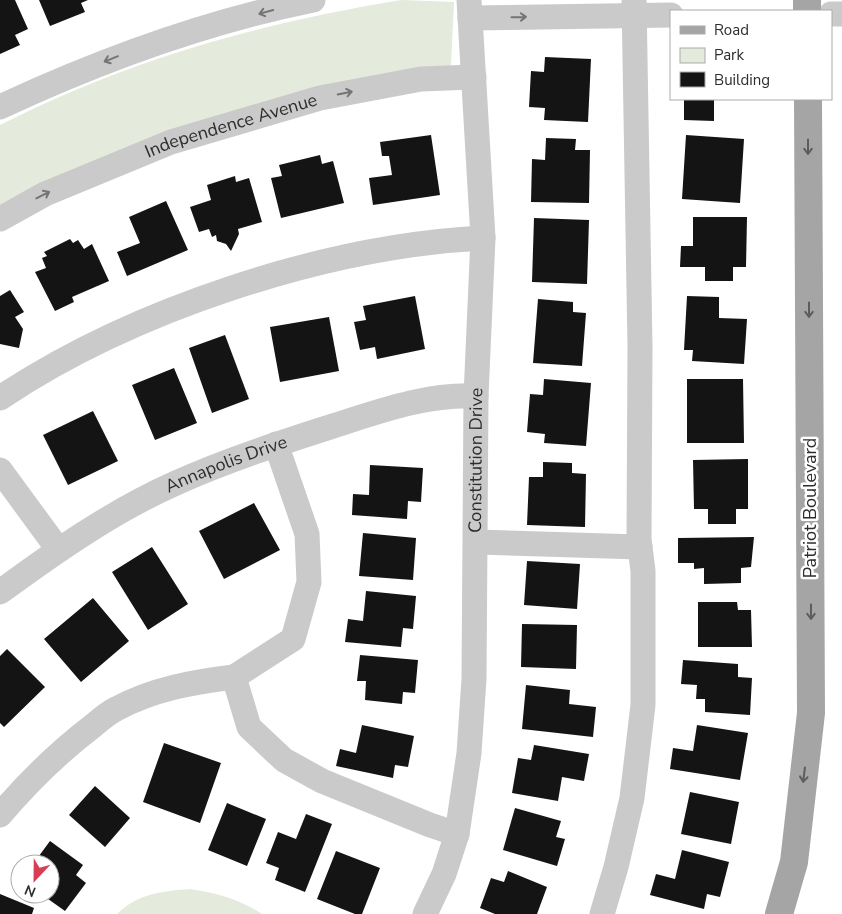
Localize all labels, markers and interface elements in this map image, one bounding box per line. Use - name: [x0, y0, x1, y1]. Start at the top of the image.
- one-way arrow: [259, 7, 275, 17]
- legend: [670, 10, 832, 100]
- one-way arrow: [510, 12, 527, 22]
- text: Road: [714, 20, 749, 40]
- text: Park: [714, 45, 744, 65]
- one-way arrow: [104, 55, 119, 64]
- text: Building: [714, 70, 770, 90]
- street label: Independence Avenue: [141, 87, 320, 164]
- one-way arrow: [337, 88, 353, 98]
- one-way arrow: [803, 139, 813, 155]
- one-way arrow: [35, 190, 50, 200]
- one-way arrow: [804, 302, 814, 318]
- street label: Constitution Drive: [463, 387, 488, 533]
- street label: Annapolis Drive: [161, 430, 290, 498]
- street label: Patriot Boulevard: [798, 438, 822, 578]
- one-way arrow: [806, 604, 816, 620]
- one-way arrow: [799, 766, 809, 782]
- north arrow: [10, 854, 60, 904]
- text: N: [22, 880, 39, 901]

